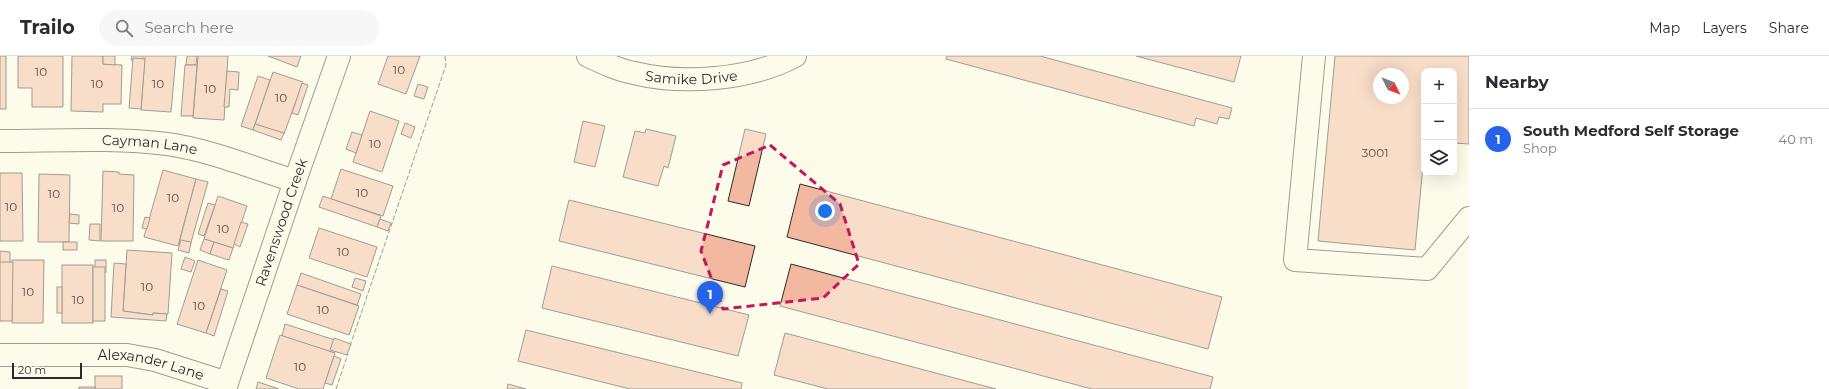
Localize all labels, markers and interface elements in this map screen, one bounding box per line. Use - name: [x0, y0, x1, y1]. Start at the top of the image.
- search box: [99, 10, 379, 46]
- text: Trailo: [20, 16, 75, 39]
- icon: search: [113, 17, 135, 39]
- text: Search here: [145, 18, 234, 37]
- text: Map: [1649, 19, 1680, 37]
- text: Layers: [1702, 19, 1747, 37]
- text: Share: [1769, 19, 1809, 37]
- house number: 10: [393, 62, 405, 77]
- house number: 10: [35, 64, 47, 79]
- street label: Samike Drive: [644, 66, 739, 88]
- north arrow: [1373, 68, 1409, 104]
- map controls: [1421, 68, 1457, 176]
- button: +: [1421, 68, 1457, 104]
- text: Nearby: [1485, 72, 1549, 92]
- house number: 10: [91, 76, 103, 91]
- house number: 10: [152, 76, 164, 91]
- house number: 10: [204, 81, 216, 96]
- house number: 10: [275, 90, 287, 105]
- button: −: [1421, 104, 1457, 140]
- text: South Medford Self Storage: [1523, 121, 1739, 140]
- street label: Cayman Lane: [102, 131, 199, 159]
- text: 1: [1495, 131, 1501, 147]
- text: 40 m: [1779, 131, 1813, 147]
- house number: 10: [369, 136, 381, 151]
- button: layers: [1421, 140, 1457, 176]
- text: Shop: [1523, 140, 1557, 156]
- house number: 3001: [1362, 145, 1389, 160]
- street label: Ravenswood Creek: [251, 155, 311, 288]
- house number: 10: [356, 185, 368, 200]
- house number: 10: [48, 186, 60, 201]
- house number: 10: [167, 190, 179, 205]
- house number: 10: [5, 199, 17, 214]
- house number: 10: [112, 200, 124, 215]
- your location: [815, 201, 835, 221]
- house number: 10: [217, 221, 229, 236]
- house number: 10: [337, 244, 349, 259]
- house number: 10: [141, 279, 153, 294]
- pin: 1: [697, 281, 723, 314]
- house number: 10: [22, 284, 34, 299]
- house number: 10: [72, 292, 84, 307]
- house number: 10: [193, 298, 205, 313]
- house number: 10: [317, 302, 329, 317]
- street label: Alexander Lane: [98, 346, 206, 384]
- house number: 10: [294, 359, 306, 374]
- scale bar: [12, 361, 82, 380]
- text: 20 m: [18, 363, 46, 377]

